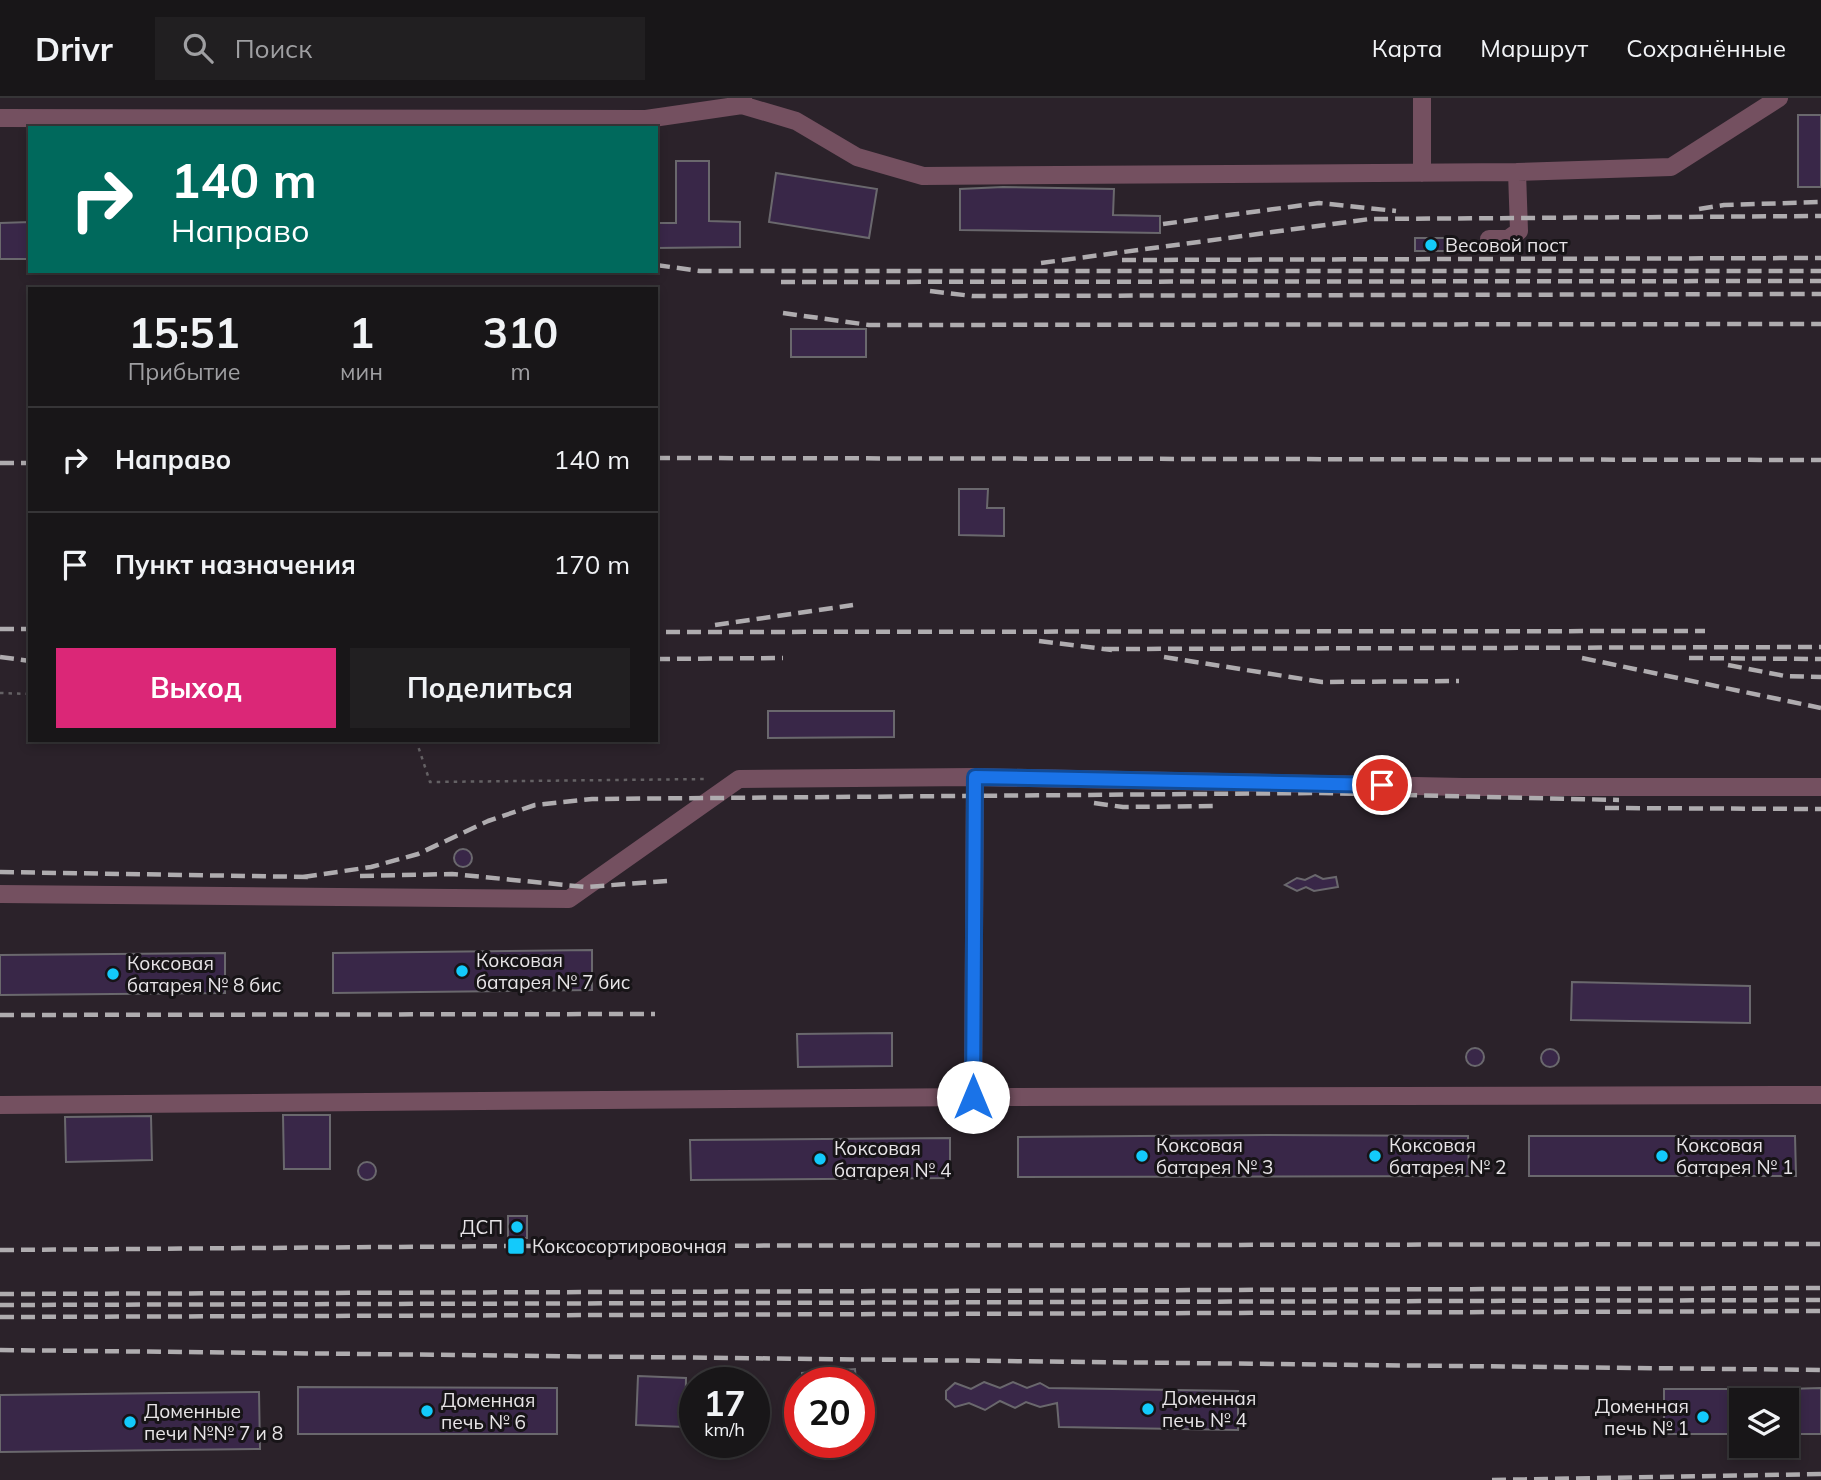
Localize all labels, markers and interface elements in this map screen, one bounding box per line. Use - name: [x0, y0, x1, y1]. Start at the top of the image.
- search box: [155, 17, 645, 80]
- text: Drivr: [35, 28, 113, 69]
- icon: search: [179, 29, 217, 67]
- text: Поиск: [235, 32, 312, 65]
- text: Карта: [1372, 33, 1442, 63]
- text: Маршрут: [1480, 33, 1588, 63]
- text: Сохранённые: [1626, 33, 1786, 63]
- text: 140 m: [171, 149, 317, 210]
- icon: right: [56, 154, 147, 245]
- text: Направо: [171, 210, 310, 250]
- place label: Весовой пост: [1445, 233, 1568, 257]
- marker: Весовой пост: [1423, 237, 1439, 253]
- text: 15:51: [128, 306, 240, 359]
- text: 1: [349, 306, 374, 359]
- text: 310: [483, 306, 558, 359]
- text: Прибытие: [128, 357, 240, 386]
- text: мин: [340, 357, 383, 386]
- text: m: [510, 357, 531, 386]
- icon: right: [56, 441, 94, 479]
- text: Направо: [115, 443, 231, 476]
- text: 140 m: [554, 443, 630, 476]
- icon: arrive: [56, 546, 94, 584]
- text: Пункт назначения: [115, 548, 356, 581]
- text: 170 m: [554, 548, 630, 581]
- button: Выход: [56, 648, 336, 728]
- button: Поделиться: [350, 648, 630, 728]
- pin: [1352, 755, 1412, 815]
- icon: arrive: [1363, 766, 1401, 804]
- place label: Коксовая батарея № 7 бис: [476, 948, 630, 994]
- place label: Коксовая батарея № 8 бис: [127, 951, 281, 997]
- marker: Коксовая батарея № 7 бис: [454, 963, 470, 979]
- marker: Коксовая батарея № 8 бис: [105, 966, 121, 982]
- position arrow: [936, 1060, 1010, 1134]
- place label: Коксовая батарея № 3: [1156, 1133, 1273, 1179]
- place label: Коксовая батарея № 2: [1389, 1133, 1506, 1179]
- place label: Коксовая батарея № 1: [1676, 1133, 1793, 1179]
- place label: Коксовая батарея № 4: [834, 1136, 951, 1182]
- marker: Коксовая батарея № 3: [1134, 1148, 1150, 1164]
- marker: Коксовая батарея № 2: [1367, 1148, 1383, 1164]
- marker: Коксовая батарея № 1: [1654, 1148, 1670, 1164]
- marker: Коксовая батарея № 4: [812, 1151, 828, 1167]
- place label: ДСП: [460, 1215, 503, 1239]
- marker: ДСП: [509, 1219, 525, 1235]
- place label: Коксосортировочная: [532, 1234, 727, 1258]
- marker: Коксосортировочная: [506, 1236, 526, 1256]
- speed limit sign: 20: [784, 1367, 875, 1458]
- text: 17: [703, 1381, 746, 1425]
- place label: Доменная печь № 4: [1162, 1386, 1256, 1432]
- place label: Доменная печь № 6: [441, 1388, 535, 1434]
- map controls: [1729, 1388, 1799, 1458]
- button: layers: [1729, 1388, 1799, 1458]
- place label: Доменная печь № 1: [1595, 1394, 1689, 1440]
- place label: Доменные печи №№ 7 и 8: [144, 1399, 283, 1445]
- marker: Доменная печь № 4: [1140, 1401, 1156, 1417]
- marker: Доменная печь № 6: [419, 1403, 435, 1419]
- marker: Доменная печь № 1: [1695, 1409, 1711, 1425]
- marker: Доменные печи №№ 7 и 8: [122, 1414, 138, 1430]
- text: km/h: [704, 1418, 745, 1441]

